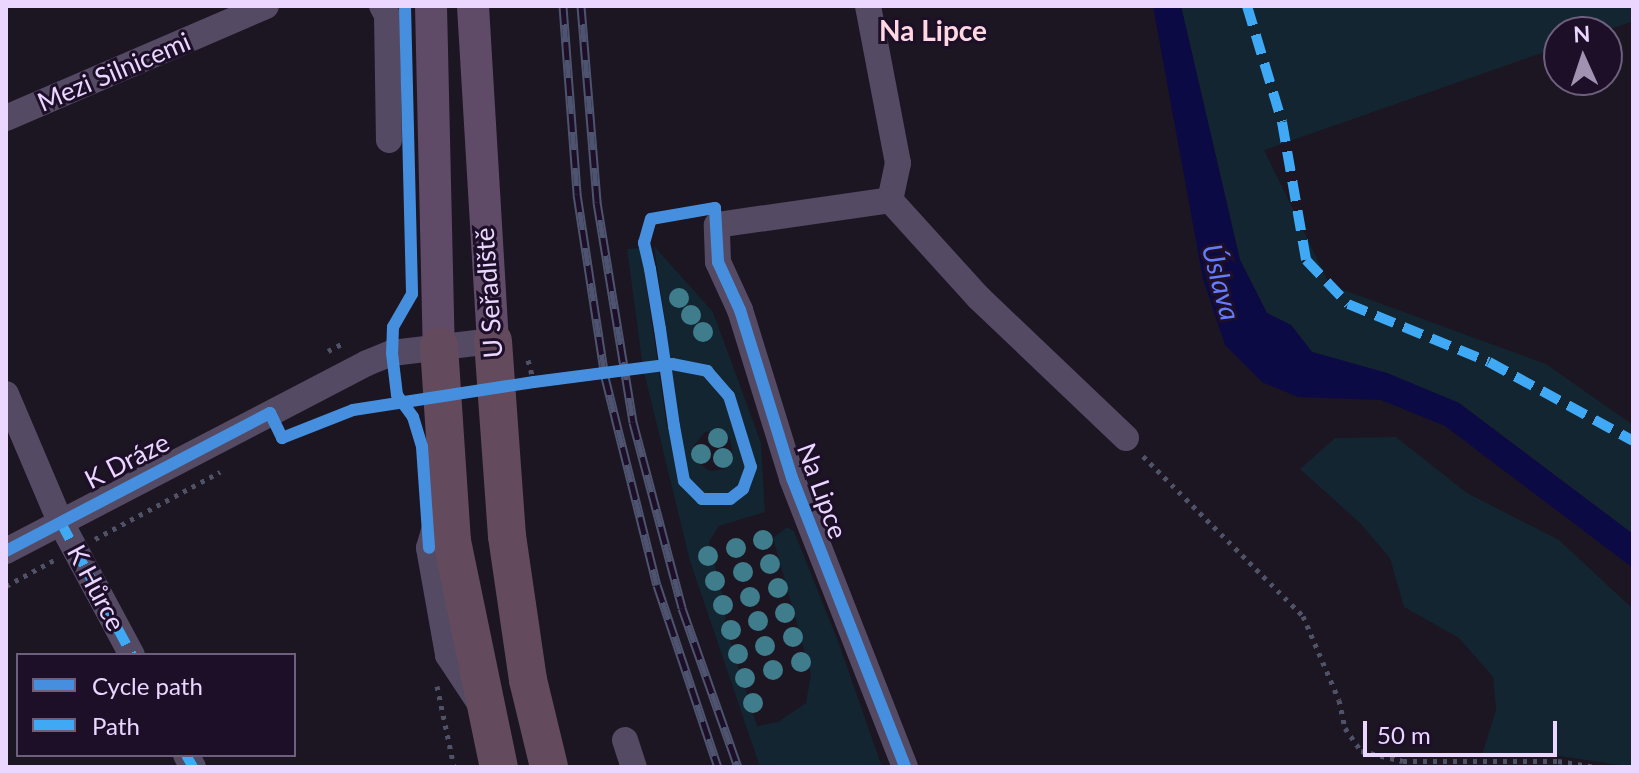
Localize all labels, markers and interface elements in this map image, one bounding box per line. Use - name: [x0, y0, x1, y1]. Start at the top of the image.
- district label: Na Lipce: [879, 13, 987, 47]
- north arrow: [1543, 16, 1623, 96]
- text: N: [1573, 20, 1591, 47]
- street label: Mezi Silnicemi: [33, 26, 195, 118]
- street label: U Seřadiště: [469, 227, 509, 359]
- water label: Úslava: [1196, 240, 1248, 324]
- street label: K Dráze: [79, 426, 175, 496]
- street label: Na Lipce: [790, 439, 854, 543]
- street label: K Hůrce: [60, 540, 132, 636]
- legend: [16, 653, 296, 757]
- text: Cycle path: [92, 671, 203, 700]
- scale bar: [1367, 705, 1561, 755]
- text: Path: [92, 711, 140, 740]
- text: 50 m: [1377, 720, 1431, 749]

